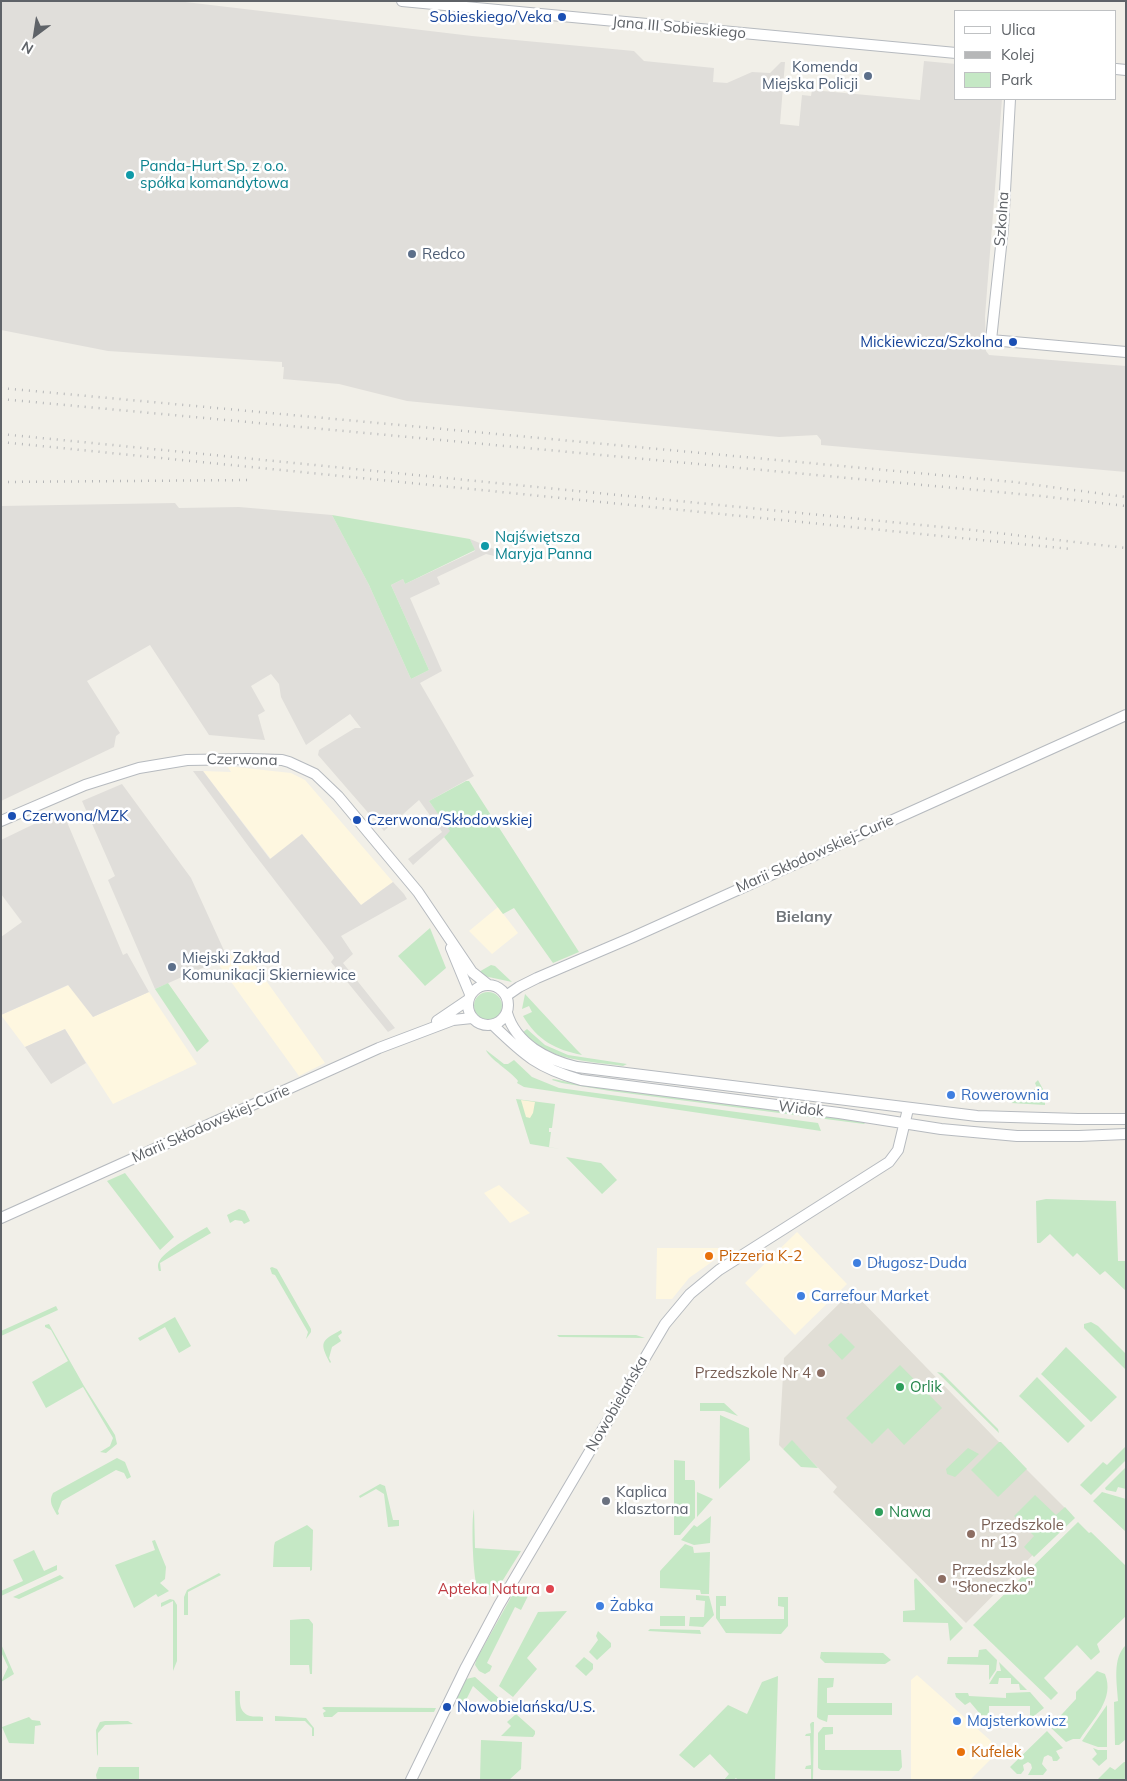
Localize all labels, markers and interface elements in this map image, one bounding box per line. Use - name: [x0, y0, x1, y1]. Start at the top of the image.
- place label: Sobieskiego/Veka: [430, 8, 552, 26]
- north arrow: [10, 10, 60, 60]
- legend: [954, 10, 1117, 100]
- marker: Sobieskiego/Veka: [556, 11, 568, 23]
- street label: Jana III Sobieskiego: [611, 13, 747, 43]
- text: Ulica: [1001, 20, 1035, 39]
- text: N: [18, 37, 36, 58]
- text: Kolej: [1001, 45, 1034, 64]
- place label: Komenda Miejska Policji: [762, 58, 858, 93]
- marker: Komenda Miejska Policji: [862, 70, 874, 82]
- text: Park: [1001, 70, 1033, 89]
- place label: Panda-Hurt Sp. z o.o. spółka komandytowa: [140, 157, 289, 192]
- marker: Panda-Hurt Sp. z o.o. spółka komandytowa: [124, 169, 136, 181]
- street label: Szkolna: [991, 191, 1013, 247]
- place label: Redco: [422, 245, 465, 263]
- marker: Redco: [406, 248, 418, 260]
- place label: Mickiewicza/Szkolna: [860, 333, 1003, 351]
- marker: Mickiewicza/Szkolna: [1007, 336, 1019, 348]
- place label: Najświętsza Maryja Panna: [495, 528, 592, 563]
- marker: Najświętsza Maryja Panna: [479, 540, 491, 552]
- street label: Czerwona: [206, 750, 278, 770]
- place label: Czerwona/MZK: [22, 807, 129, 825]
- marker: Czerwona/MZK: [6, 810, 18, 822]
- place label: Czerwona/Skłodowskiej: [367, 811, 532, 829]
- street label: Marii Skłodowskiej-Curie: [733, 811, 897, 897]
- marker: Czerwona/Skłodowskiej: [351, 814, 363, 826]
- district label: Bielany: [776, 907, 832, 927]
- place label: Miejski Zakład Komunikacji Skierniewice: [182, 949, 356, 984]
- marker: Miejski Zakład Komunikacji Skierniewice: [166, 961, 178, 973]
- street label: Marii Skłodowskiej-Curie: [129, 1081, 293, 1167]
- place label: Rowerownia: [961, 1086, 1049, 1104]
- marker: Rowerownia: [945, 1089, 957, 1101]
- street label: Widok: [777, 1097, 825, 1121]
- place label: Pizzeria K-2: [719, 1247, 802, 1265]
- marker: Pizzeria K-2: [703, 1250, 715, 1262]
- place label: Długosz-Duda: [867, 1254, 967, 1272]
- marker: Długosz-Duda: [851, 1257, 863, 1269]
- place label: Carrefour Market: [811, 1287, 929, 1305]
- marker: Carrefour Market: [795, 1290, 807, 1302]
- street label: Nowobielańska: [582, 1353, 652, 1455]
- place label: Przedszkole Nr 4: [695, 1364, 811, 1382]
- marker: Przedszkole Nr 4: [815, 1367, 827, 1379]
- place label: Orlik: [910, 1378, 942, 1396]
- marker: Orlik: [894, 1381, 906, 1393]
- place label: Kaplica klasztorna: [616, 1483, 688, 1518]
- marker: Kaplica klasztorna: [600, 1495, 612, 1507]
- place label: Nawa: [889, 1503, 931, 1521]
- marker: Nawa: [873, 1506, 885, 1518]
- place label: Przedszkole nr 13: [981, 1516, 1064, 1551]
- marker: Przedszkole nr 13: [965, 1528, 977, 1540]
- place label: Przedszkole "Słoneczko": [952, 1561, 1035, 1596]
- marker: Przedszkole "Słoneczko": [936, 1573, 948, 1585]
- place label: Apteka Natura: [438, 1580, 540, 1598]
- marker: Apteka Natura: [544, 1583, 556, 1595]
- place label: Żabka: [610, 1597, 653, 1615]
- marker: Żabka: [594, 1600, 606, 1612]
- place label: Nowobielańska/U.S.: [457, 1698, 595, 1716]
- marker: Nowobielańska/U.S.: [441, 1701, 453, 1713]
- place label: Majsterkowicz: [967, 1712, 1066, 1730]
- marker: Majsterkowicz: [951, 1715, 963, 1727]
- place label: Kufelek: [971, 1743, 1021, 1761]
- marker: Kufelek: [955, 1746, 967, 1758]

